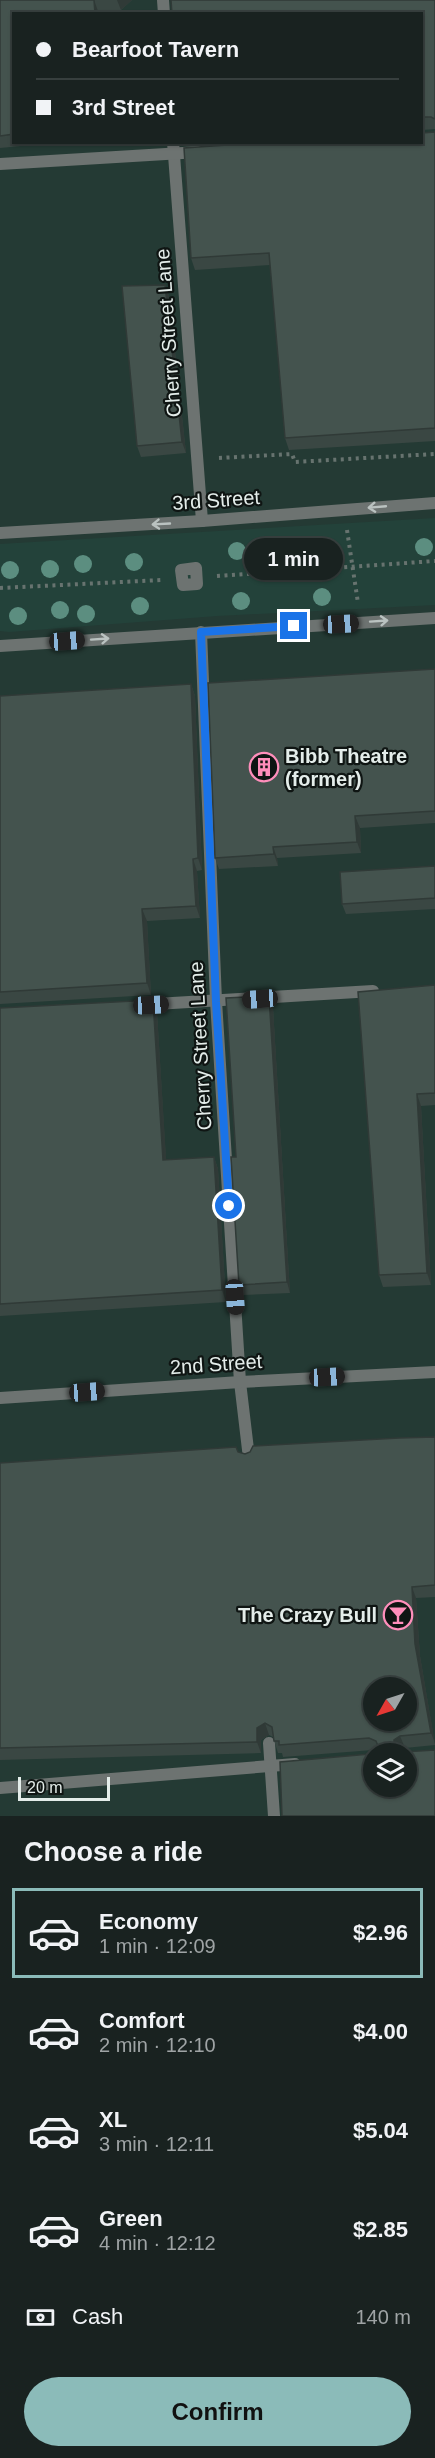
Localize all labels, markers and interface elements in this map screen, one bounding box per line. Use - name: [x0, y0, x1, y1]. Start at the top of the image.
- text: Bearfoot Tavern: [72, 37, 239, 62]
- text: 3rd Street: [72, 95, 175, 120]
- street label: Cherry Street Lane: [151, 248, 185, 418]
- street label: 3rd Street: [171, 486, 261, 514]
- one-way arrow: [367, 502, 387, 513]
- one-way arrow: [152, 518, 172, 529]
- callout: 1 min: [244, 539, 344, 581]
- text: 1 min: [267, 548, 320, 570]
- route end: [280, 612, 307, 639]
- car: [323, 614, 359, 634]
- one-way arrow: [368, 616, 388, 627]
- car: [48, 631, 86, 651]
- one-way arrow: [90, 633, 110, 644]
- place label: Bibb Theatre (former): [285, 745, 407, 790]
- building icon: Bibb Theatre (former): [248, 751, 280, 783]
- street label: Cherry Street Lane: [185, 961, 215, 1131]
- car: [241, 989, 279, 1009]
- car: [133, 995, 169, 1015]
- route start: [215, 1192, 242, 1219]
- car: [225, 1278, 245, 1316]
- street label: 2nd Street: [169, 1350, 263, 1378]
- car: [309, 1367, 345, 1387]
- car: [68, 1382, 106, 1402]
- bar icon: The Crazy Bull: [382, 1599, 414, 1631]
- place label: The Crazy Bull: [238, 1604, 377, 1626]
- north arrow: [363, 1677, 417, 1731]
- map controls: [363, 1677, 417, 1797]
- button: layers: [363, 1743, 417, 1797]
- scale bar: [18, 1774, 110, 1802]
- text: 20 m: [27, 1779, 63, 1796]
- text: Choose a ride: [24, 1837, 203, 1867]
- icon: car: [27, 1906, 81, 1960]
- text: Economy: [99, 1909, 198, 1934]
- text: $2.96: [353, 1920, 408, 1945]
- text: 1 min · 12:09: [99, 1935, 216, 1957]
- icon: car: [27, 2005, 81, 2059]
- text: Comfort: [99, 2008, 185, 2033]
- text: $4.00: [353, 2019, 408, 2044]
- text: 2 min · 12:10: [99, 2034, 216, 2056]
- icon: car: [27, 2104, 81, 2158]
- text: XL: [99, 2107, 127, 2132]
- text: $5.04: [353, 2118, 408, 2143]
- text: 3 min · 12:11: [99, 2133, 214, 2155]
- icon: car: [27, 2203, 81, 2257]
- text: Green: [99, 2206, 163, 2231]
- text: $2.85: [353, 2217, 408, 2242]
- text: 4 min · 12:12: [99, 2232, 216, 2254]
- icon: cash: [24, 2301, 57, 2334]
- text: Cash: [72, 2304, 123, 2329]
- text: 140 m: [355, 2306, 411, 2328]
- button: Confirm: [24, 2377, 411, 2446]

